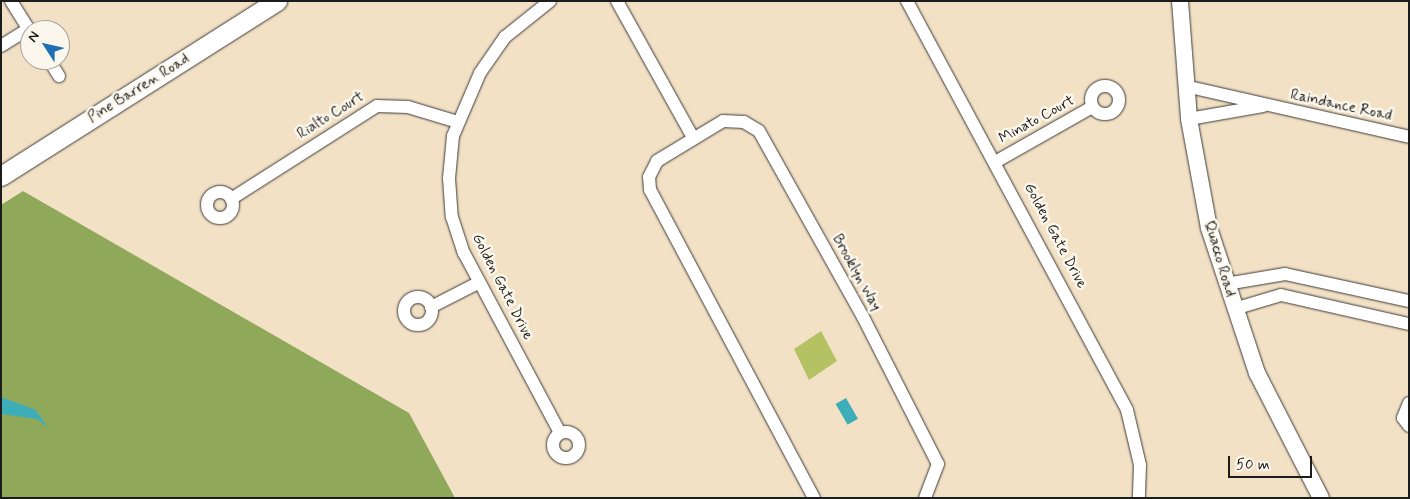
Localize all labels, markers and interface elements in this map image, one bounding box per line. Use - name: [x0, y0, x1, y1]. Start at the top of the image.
- north arrow: [20, 20, 70, 70]
- text: N: [23, 28, 44, 46]
- street label: Pine Barren Road: [88, 52, 190, 126]
- street label: Raindance Road: [1290, 87, 1392, 125]
- street label: Rialto Court: [294, 88, 368, 144]
- street label: Minato Court: [996, 92, 1078, 148]
- street label: Golden Gate Drive: [1021, 182, 1089, 290]
- street label: Quacco Road: [1200, 219, 1238, 299]
- street label: Brooklyn Way: [827, 231, 885, 315]
- street label: Golden Gate Drive: [469, 233, 535, 341]
- scale bar: [1230, 446, 1314, 478]
- text: 50 m: [1236, 455, 1270, 475]

